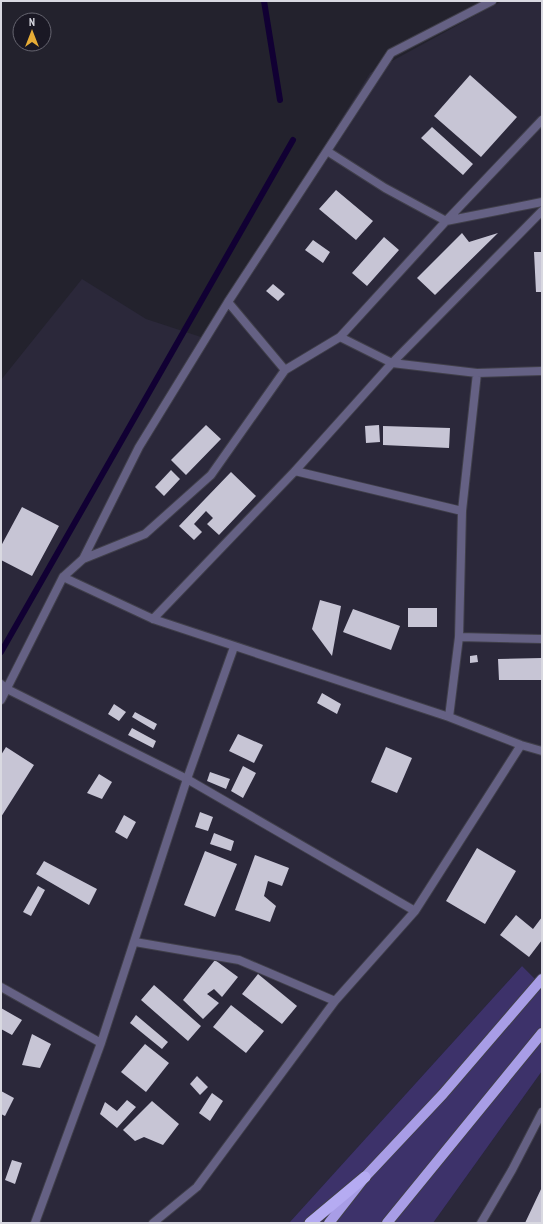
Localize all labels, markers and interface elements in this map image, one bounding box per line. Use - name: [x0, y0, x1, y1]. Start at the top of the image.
- north arrow: [12, 12, 52, 52]
- text: N: [29, 15, 35, 29]

